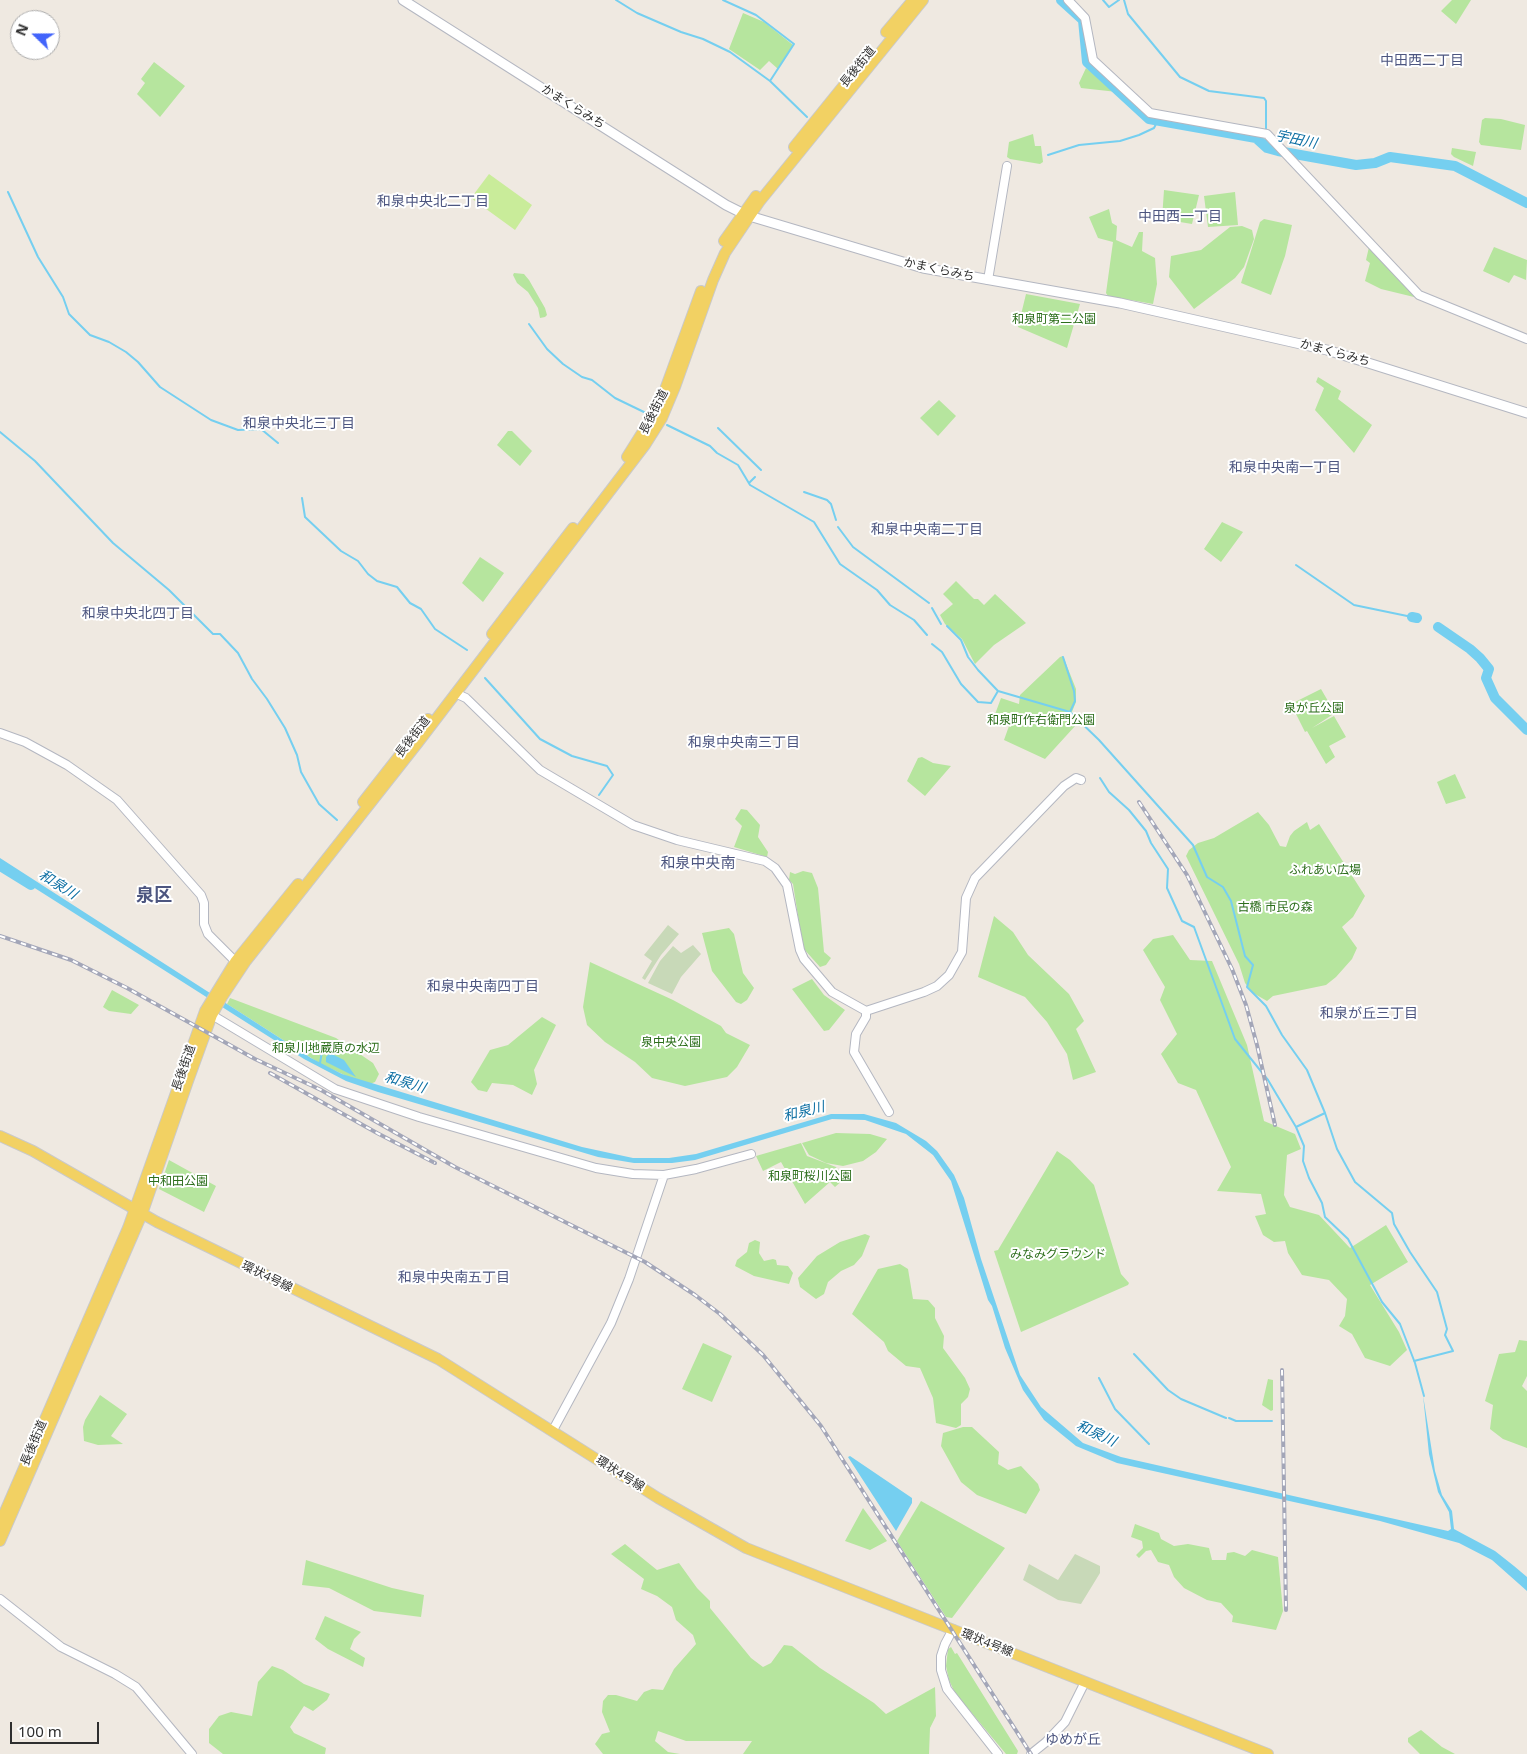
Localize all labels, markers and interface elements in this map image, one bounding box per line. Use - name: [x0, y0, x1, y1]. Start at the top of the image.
- north arrow: [10, 10, 60, 60]
- text: N: [11, 21, 32, 38]
- street label: 長後街道: [837, 44, 879, 90]
- district label: 中田西二丁目: [1380, 53, 1464, 69]
- street label: かまくらみち: [539, 82, 607, 132]
- water label: 宇田川: [1274, 127, 1318, 153]
- district label: 和泉中央北二丁目: [377, 194, 489, 210]
- district label: 中田西一丁目: [1138, 209, 1222, 225]
- street label: かまくらみち: [902, 255, 976, 285]
- park label: 和泉町第二公園: [1012, 313, 1096, 327]
- street label: かまくらみち: [1298, 337, 1372, 369]
- street label: 長後街道: [637, 387, 671, 437]
- district label: 和泉中央北三丁目: [243, 416, 355, 432]
- district label: 和泉中央南一丁目: [1229, 460, 1341, 476]
- district label: 和泉中央南二丁目: [871, 522, 983, 538]
- district label: 和泉中央北四丁目: [82, 606, 194, 622]
- park label: 泉が丘公園: [1284, 702, 1344, 716]
- street label: 長後街道: [393, 714, 433, 760]
- park label: 和泉町作右衛門公園: [987, 714, 1095, 728]
- district label: 和泉中央南三丁目: [688, 735, 800, 751]
- district label: 和泉中央南: [661, 855, 735, 873]
- park label: ふれあい広場: [1289, 864, 1361, 878]
- water label: 和泉川: [36, 867, 80, 903]
- district label: 泉区: [136, 885, 172, 907]
- park label: 古橋 市民の森: [1237, 901, 1313, 915]
- district label: 和泉中央南四丁目: [427, 979, 539, 995]
- district label: 和泉が丘三丁目: [1320, 1006, 1418, 1022]
- park label: 泉中央公園: [641, 1036, 701, 1050]
- park label: 和泉川地蔵原の水辺: [272, 1042, 380, 1056]
- street label: 長後街道: [169, 1043, 199, 1093]
- water label: 和泉川: [382, 1069, 428, 1097]
- water label: 和泉川: [782, 1099, 826, 1125]
- park label: 和泉町桜川公園: [768, 1170, 852, 1184]
- park label: 中和田公園: [148, 1175, 208, 1189]
- park label: みなみグラウンド: [1010, 1248, 1106, 1262]
- street label: 環状4号線: [239, 1259, 295, 1295]
- district label: 和泉中央南五丁目: [398, 1270, 510, 1286]
- street label: 長後街道: [18, 1418, 50, 1468]
- water label: 和泉川: [1073, 1418, 1119, 1450]
- street label: 環状4号線: [593, 1453, 647, 1495]
- street label: 環状4号線: [959, 1626, 1015, 1660]
- scale bar: [12, 1712, 101, 1744]
- text: 100 m: [18, 1721, 62, 1741]
- district label: ゆめが丘: [1045, 1732, 1101, 1748]

